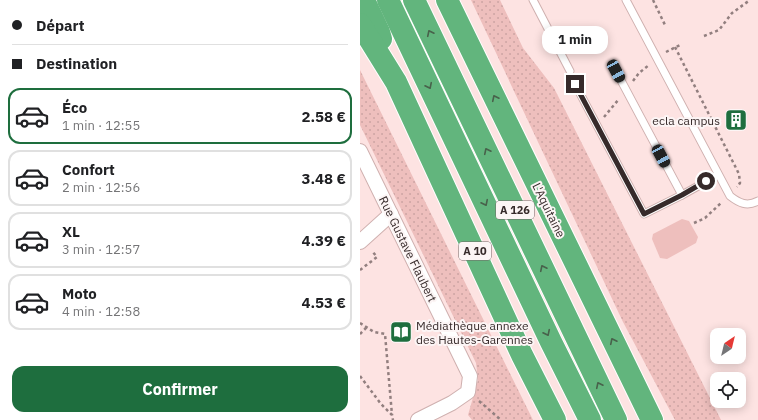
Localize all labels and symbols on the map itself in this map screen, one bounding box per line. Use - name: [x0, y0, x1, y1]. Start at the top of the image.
- callout: 1 min: [542, 26, 608, 54]
- one-way arrow: [427, 30, 435, 38]
- car: [605, 58, 627, 84]
- route end: [566, 75, 584, 93]
- one-way arrow: [424, 81, 432, 89]
- one-way arrow: [492, 95, 500, 103]
- building icon: ecla campus: [723, 107, 749, 133]
- place label: ecla campus: [652, 113, 720, 128]
- car: [650, 143, 672, 169]
- one-way arrow: [484, 147, 492, 155]
- route start: [697, 172, 715, 190]
- street label: L'Aquitaine: [529, 180, 569, 240]
- street label: Rue Gustave Flaubert: [376, 194, 440, 304]
- one-way arrow: [480, 199, 488, 206]
- road number: A 126: [496, 201, 534, 219]
- road number: A 10: [459, 242, 491, 260]
- one-way arrow: [540, 265, 548, 272]
- place label: Médiathèque annexe des Hautes-Garennes: [416, 318, 533, 347]
- library icon: Médiathèque annexe des Hautes-Garennes: [388, 319, 414, 345]
- north arrow: [710, 328, 746, 364]
- one-way arrow: [542, 329, 550, 336]
- one-way arrow: [610, 338, 618, 345]
- one-way arrow: [596, 382, 604, 389]

